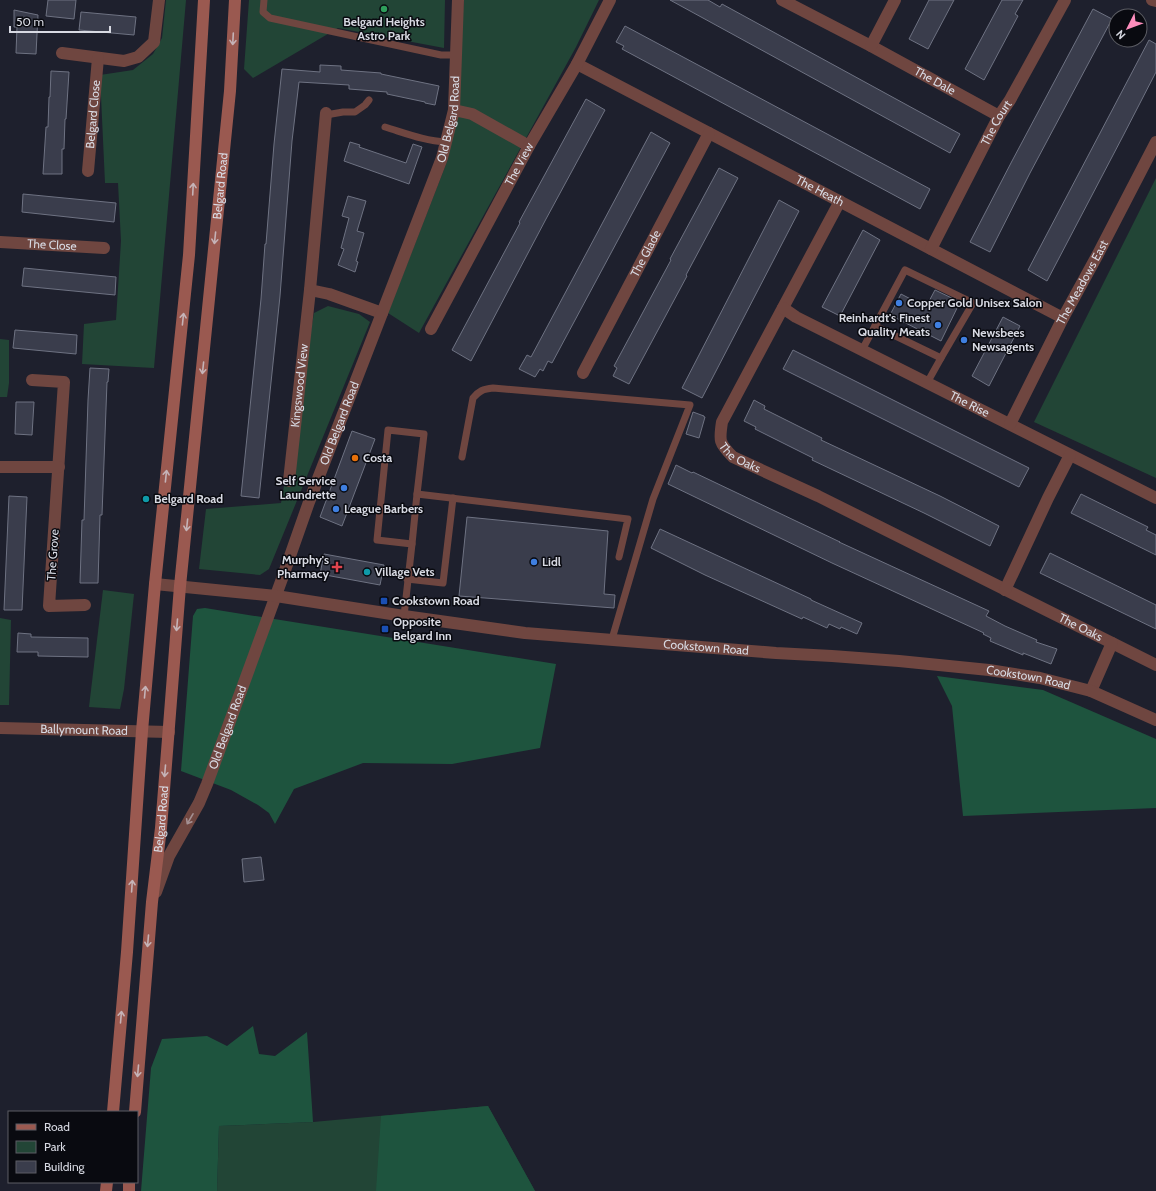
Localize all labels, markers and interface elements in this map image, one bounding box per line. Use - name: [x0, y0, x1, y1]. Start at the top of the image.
- marker: Belgard Heights Astro Park: [379, 4, 389, 14]
- scale bar: [10, 8, 110, 34]
- north arrow: [1108, 8, 1148, 48]
- text: 50 m: [16, 14, 44, 29]
- place label: Belgard Heights Astro Park: [343, 14, 425, 43]
- text: N: [1113, 27, 1128, 42]
- one-way arrow: [229, 32, 237, 45]
- street label: The Dale: [912, 63, 958, 98]
- street label: Old Belgard Road: [433, 76, 462, 165]
- street label: Belgard Close: [82, 79, 103, 149]
- street label: The Court: [977, 97, 1015, 148]
- street label: The View: [501, 139, 537, 188]
- street label: Belgard Road: [209, 152, 231, 220]
- street label: The Heath: [793, 172, 847, 209]
- one-way arrow: [189, 183, 196, 196]
- street label: The Glade: [627, 227, 664, 279]
- one-way arrow: [212, 231, 219, 244]
- street label: The Close: [27, 236, 77, 253]
- street label: The Meadows East: [1053, 237, 1111, 327]
- place label: Copper Gold Unisex Salon: [907, 295, 1042, 310]
- marker: Copper Gold Unisex Salon: [894, 298, 904, 308]
- place label: Reinhardt's Finest Quality Meats: [839, 310, 930, 339]
- one-way arrow: [179, 313, 186, 326]
- marker: Reinhardt's Finest Quality Meats: [933, 320, 943, 330]
- place label: Newsbees Newsagents: [972, 325, 1034, 354]
- marker: Newsbees Newsagents: [959, 335, 969, 345]
- street label: Kingswood View: [287, 343, 311, 428]
- one-way arrow: [199, 361, 206, 374]
- street label: Old Belgard Road: [316, 379, 362, 467]
- street label: The Rise: [947, 387, 992, 420]
- street label: The Oaks: [716, 439, 763, 476]
- place label: Costa: [363, 450, 392, 465]
- marker: Costa: [350, 453, 360, 463]
- one-way arrow: [163, 470, 170, 483]
- place label: Self Service Laundrette: [275, 473, 336, 502]
- marker: Self Service Laundrette: [339, 483, 349, 493]
- place label: Belgard Road: [154, 491, 223, 506]
- marker: Belgard Road: [141, 494, 151, 504]
- place label: League Barbers: [344, 501, 423, 516]
- marker: League Barbers: [331, 504, 341, 514]
- one-way arrow: [184, 518, 191, 531]
- street label: The Grove: [43, 529, 62, 581]
- place label: Murphy's Pharmacy: [277, 552, 330, 581]
- place label: Lidl: [542, 554, 561, 569]
- marker: Lidl: [529, 557, 539, 567]
- marker: Murphy's Pharmacy: [332, 562, 342, 572]
- place label: Village Vets: [375, 564, 435, 579]
- marker: Village Vets: [362, 567, 372, 577]
- place label: Cookstown Road: [392, 593, 480, 608]
- marker: Cookstown Road: [379, 596, 389, 606]
- street label: The Oaks: [1057, 610, 1105, 644]
- place label: Opposite Belgard Inn: [393, 614, 452, 643]
- one-way arrow: [174, 618, 181, 631]
- marker: Opposite Belgard Inn: [380, 624, 390, 634]
- street label: Cookstown Road: [663, 636, 749, 658]
- street label: Cookstown Road: [985, 662, 1072, 693]
- street label: Old Belgard Road: [205, 683, 249, 771]
- one-way arrow: [142, 686, 149, 699]
- street label: Ballymount Road: [40, 721, 128, 738]
- one-way arrow: [162, 764, 169, 777]
- street label: Belgard Road: [150, 785, 171, 853]
- one-way arrow: [185, 813, 193, 825]
- one-way arrow: [128, 879, 135, 892]
- one-way arrow: [145, 934, 152, 947]
- one-way arrow: [118, 1011, 125, 1024]
- one-way arrow: [135, 1064, 142, 1077]
- legend: [8, 1111, 138, 1183]
- text: Road: [44, 1119, 70, 1134]
- text: Park: [44, 1139, 66, 1154]
- text: Building: [44, 1159, 86, 1174]

